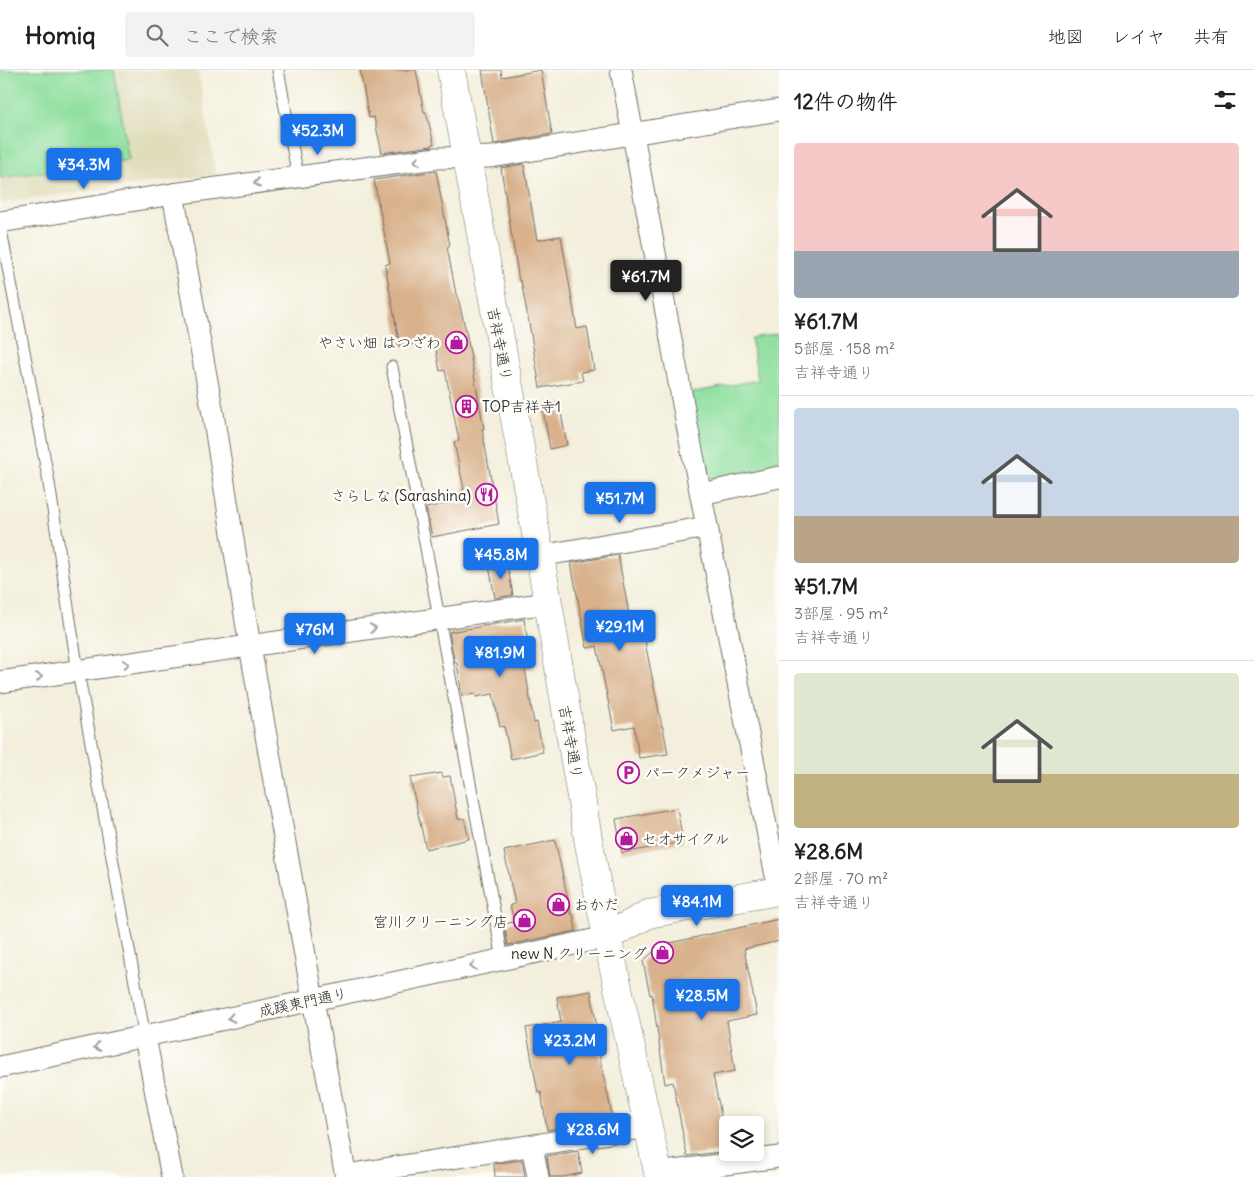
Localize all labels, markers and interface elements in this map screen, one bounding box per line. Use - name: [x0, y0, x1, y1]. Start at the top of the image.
- search box: [125, 12, 475, 57]
- text: Homiq: [25, 20, 95, 50]
- icon: search: [143, 21, 171, 49]
- text: ここで検索: [183, 24, 278, 48]
- text: 地図: [1048, 25, 1084, 48]
- text: レイヤ: [1112, 25, 1165, 48]
- text: 共有: [1193, 25, 1229, 48]
- icon: filters: [1211, 86, 1239, 114]
- text: 12件の物件: [794, 88, 898, 115]
- pin: ¥52.3M: [277, 114, 359, 156]
- text: ¥52.3M: [292, 120, 344, 140]
- pin: ¥34.3M: [43, 148, 125, 190]
- text: ¥34.3M: [57, 154, 111, 174]
- one-way arrow: [413, 155, 422, 165]
- icon: home: [972, 175, 1062, 265]
- one-way arrow: [252, 177, 260, 188]
- pin: ¥61.7M: [605, 260, 687, 302]
- text: ¥61.7M: [621, 266, 671, 286]
- street label: 吉祥寺通り: [484, 305, 516, 383]
- text: ¥61.7M: [794, 308, 858, 335]
- shop icon: やさい畑 はつざわ: [445, 330, 469, 354]
- place label: やさい畑 はつざわ: [318, 333, 441, 352]
- text: 5部屋 · 158 m²: [794, 338, 895, 358]
- text: 吉祥寺通り: [794, 362, 874, 382]
- building icon: TOP吉祥寺1: [454, 394, 478, 418]
- place label: TOP吉祥寺1: [482, 397, 561, 416]
- icon: home: [972, 441, 1062, 531]
- pin: ¥51.7M: [579, 482, 661, 524]
- restaurant icon: さらしな (Sarashina): [475, 483, 499, 507]
- place label: さらしな (Sarashina): [331, 486, 471, 505]
- text: ¥51.7M: [595, 488, 645, 508]
- pin: ¥45.8M: [460, 538, 542, 580]
- text: ¥45.8M: [474, 544, 528, 564]
- text: ¥51.7M: [794, 573, 858, 600]
- text: 3部屋 · 95 m²: [794, 603, 888, 623]
- pin: ¥29.1M: [579, 610, 661, 652]
- pin: ¥76M: [285, 612, 345, 655]
- text: ¥29.1M: [595, 616, 645, 636]
- text: ¥76M: [295, 619, 335, 639]
- one-way arrow: [369, 623, 377, 634]
- text: 吉祥寺通り: [794, 627, 874, 647]
- pin: ¥81.9M: [459, 636, 541, 678]
- text: ¥81.9M: [475, 642, 525, 662]
- one-way arrow: [121, 660, 130, 670]
- one-way arrow: [34, 672, 43, 682]
- street label: 吉祥寺通り: [555, 703, 587, 781]
- icon: home: [972, 706, 1062, 796]
- parking icon: パークメジャー: [617, 760, 641, 784]
- place label: パークメジャー: [645, 763, 750, 782]
- shop icon: セオサイクル: [614, 826, 638, 850]
- place label: セオサイクル: [642, 829, 730, 848]
- text: ¥28.6M: [794, 838, 863, 865]
- text: 2部屋 · 70 m²: [794, 868, 888, 888]
- pin: ¥84.1M: [656, 884, 738, 927]
- text: ¥84.1M: [672, 891, 722, 911]
- shop icon: おかだ: [546, 892, 570, 916]
- text: 吉祥寺通り: [794, 892, 874, 912]
- place label: おかだ: [574, 895, 619, 914]
- shop icon: 宮川クリーニング店: [512, 909, 536, 933]
- place label: 宮川クリーニング店: [373, 912, 508, 931]
- shop icon: new N クリーニング: [651, 941, 675, 965]
- place label: new N クリーニング: [511, 944, 647, 963]
- one-way arrow: [469, 960, 478, 971]
- pin: ¥28.5M: [661, 978, 743, 1021]
- street label: 成蹊東門通り: [257, 983, 349, 1021]
- text: ¥28.5M: [676, 985, 728, 1005]
- one-way arrow: [227, 1012, 235, 1023]
- pin: ¥23.2M: [529, 1024, 611, 1066]
- text: ¥23.2M: [544, 1030, 596, 1050]
- one-way arrow: [93, 1041, 101, 1051]
- pin: ¥28.6M: [552, 1112, 634, 1155]
- map controls: [719, 1116, 764, 1161]
- button: layers: [719, 1116, 764, 1161]
- text: ¥28.6M: [567, 1119, 619, 1139]

